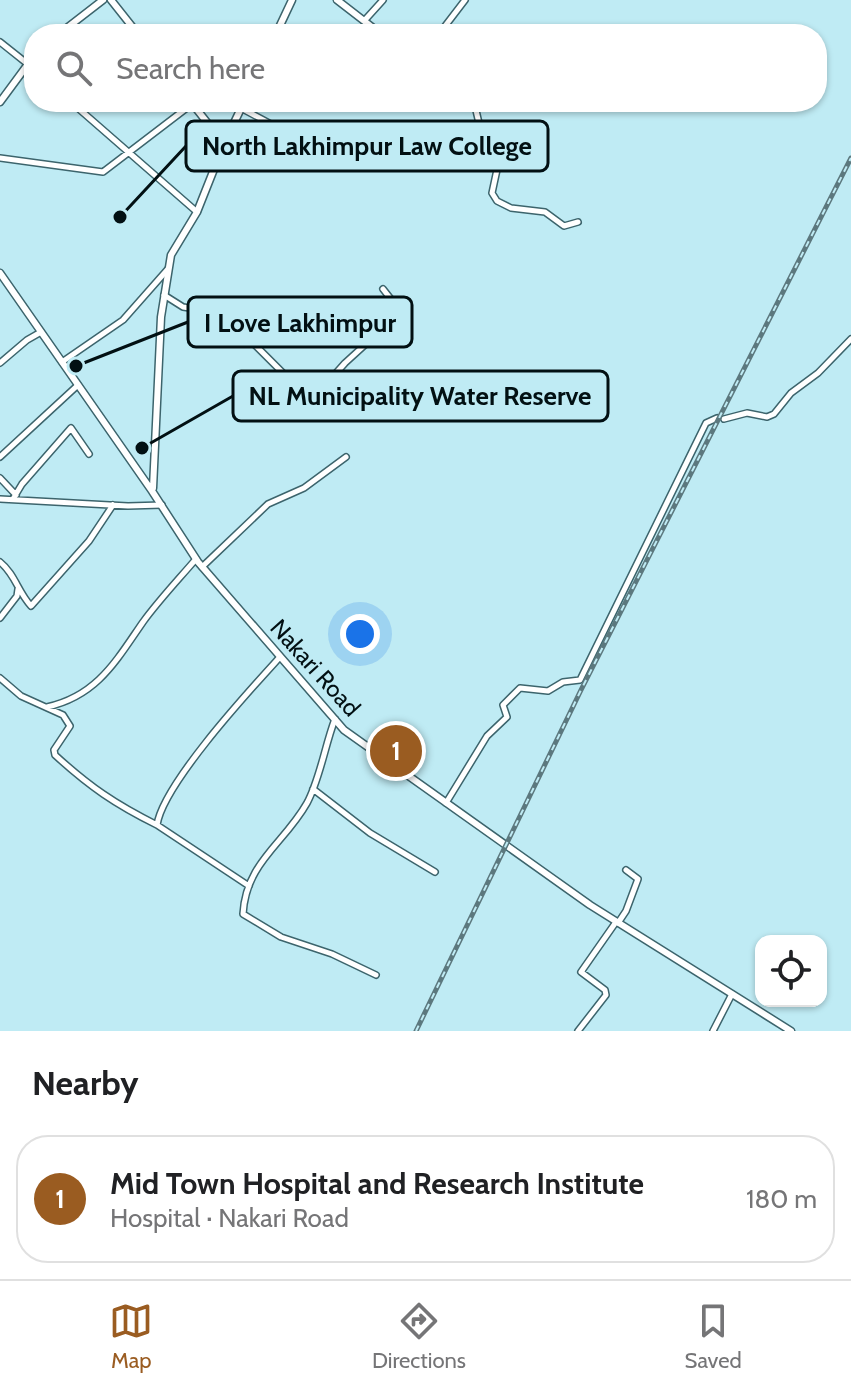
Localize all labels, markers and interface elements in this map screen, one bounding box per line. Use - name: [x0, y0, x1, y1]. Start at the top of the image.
- search box: [24, 24, 827, 112]
- icon: search: [52, 46, 96, 90]
- text: Search here: [116, 50, 265, 87]
- callout: North Lakhimpur Law College: [186, 121, 548, 171]
- text: North Lakhimpur Law College: [202, 130, 532, 162]
- callout: I Love Lakhimpur: [188, 297, 412, 347]
- text: I Love Lakhimpur: [204, 307, 396, 339]
- callout: NL Municipality Water Reserve: [233, 371, 608, 421]
- text: NL Municipality Water Reserve: [248, 380, 592, 412]
- street label: Nakari Road: [264, 613, 366, 722]
- your location: [340, 614, 380, 654]
- pin: 1: [370, 721, 422, 781]
- map controls: [755, 935, 827, 1007]
- button: locate: [755, 935, 827, 1007]
- text: Nearby: [32, 1062, 139, 1104]
- text: Mid Town Hospital and Research Institute: [110, 1165, 644, 1202]
- text: 1: [55, 1183, 65, 1215]
- text: 180 m: [746, 1183, 817, 1215]
- text: Hospital · Nakari Road: [110, 1202, 349, 1234]
- tab: Map: [109, 1299, 153, 1374]
- tab: Directions: [372, 1299, 466, 1374]
- tab: Saved: [685, 1299, 742, 1374]

